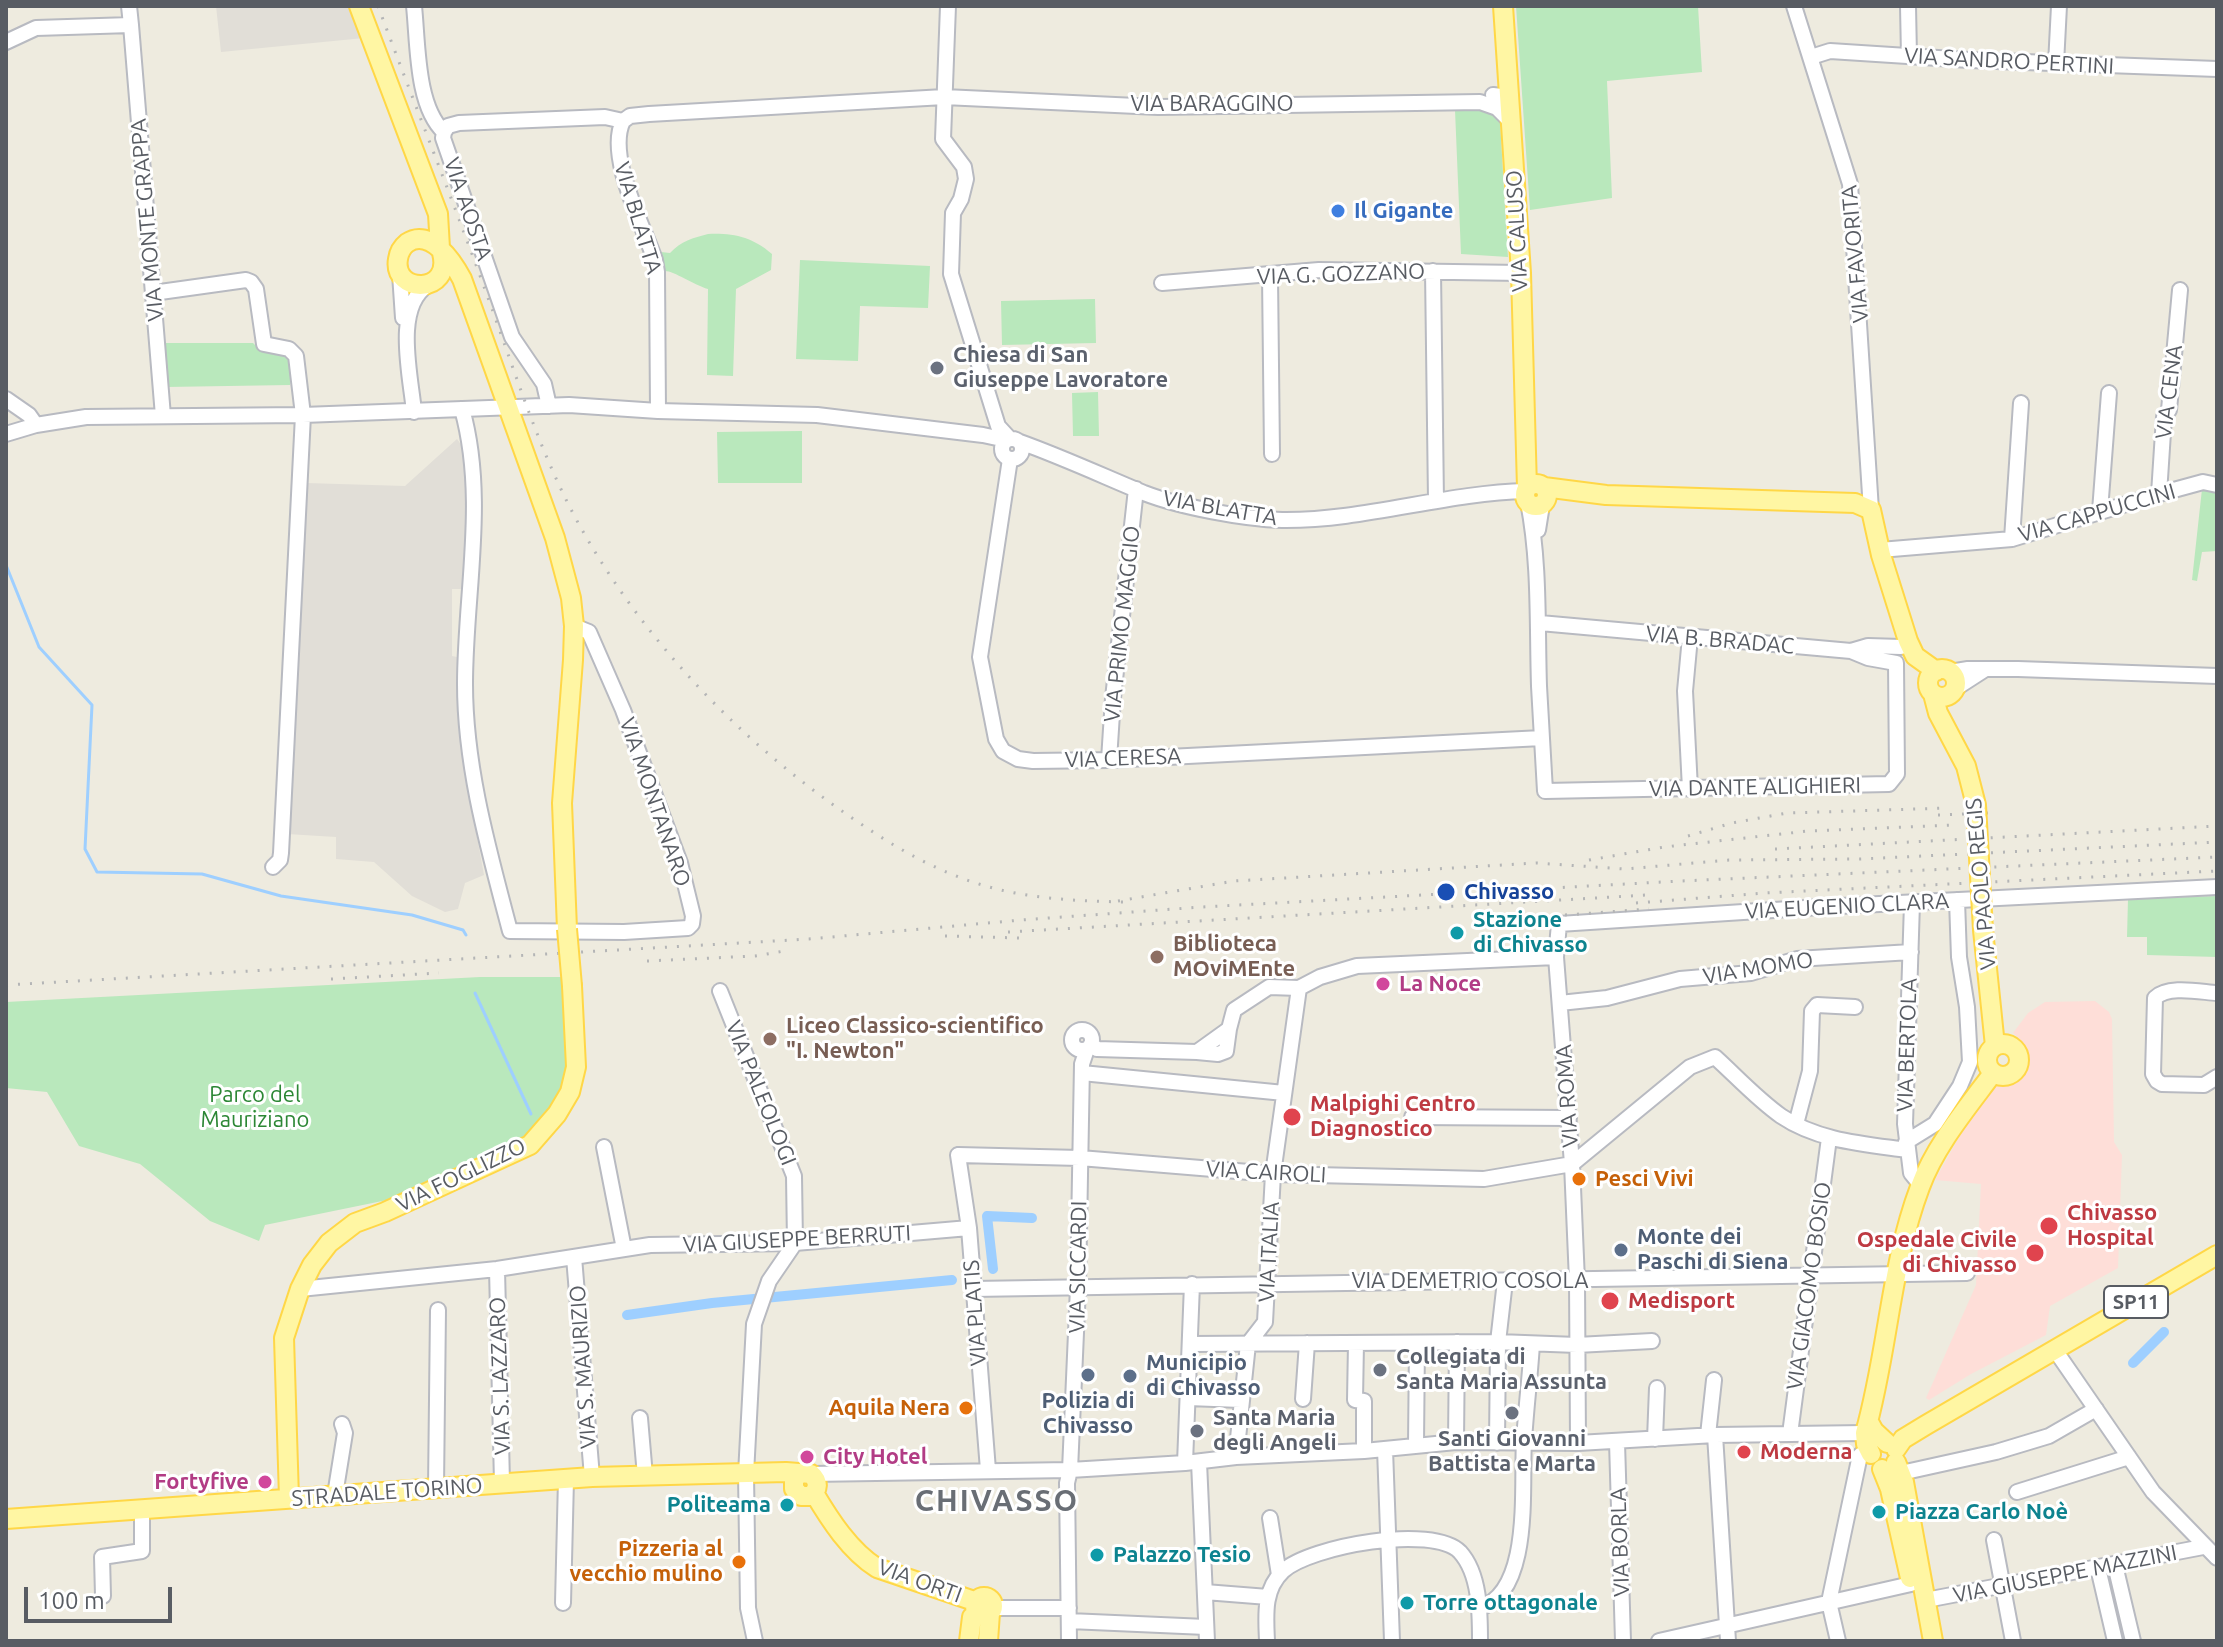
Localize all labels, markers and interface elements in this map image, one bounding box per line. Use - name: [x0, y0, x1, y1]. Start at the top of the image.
- street label: VIA SANDRO PERTINI: [1903, 42, 2115, 80]
- street label: VIA BARAGGINO: [1130, 91, 1294, 117]
- street label: VIA MONTE GRAPPA: [125, 118, 169, 322]
- street label: VIA AOSTA: [438, 154, 498, 264]
- street label: VIA BLATTA: [608, 159, 668, 277]
- street label: VIA CALUSO: [1501, 169, 1533, 293]
- street label: VIA FAVORITA: [1836, 184, 1874, 324]
- place label: Il Gigante: [1354, 198, 1453, 224]
- marker: Il Gigante: [1329, 202, 1347, 220]
- street label: VIA G. GOZZANO: [1256, 258, 1426, 290]
- place label: Chiesa di San Giuseppe Lavoratore: [953, 342, 1168, 394]
- street label: VIA CENA: [2150, 343, 2188, 441]
- marker: Chiesa di San Giuseppe Lavoratore: [928, 359, 946, 377]
- street label: VIA CAPPUCCINI: [2015, 478, 2179, 548]
- street label: VIA BLATTA: [1161, 485, 1279, 531]
- street label: VIA PRIMO MAGGIO: [1099, 524, 1145, 724]
- street label: VIA B. BRADAC: [1645, 620, 1795, 660]
- street label: VIA MONTANARO: [614, 714, 696, 890]
- street label: VIA CERESA: [1064, 743, 1182, 773]
- street label: VIA DANTE ALIGHIERI: [1649, 772, 1861, 802]
- street label: VIA PAOLO REGIS: [1960, 797, 2002, 971]
- place label: Chivasso: [1464, 879, 1554, 905]
- marker: Chivasso: [1435, 881, 1457, 903]
- street label: VIA EUGENIO CLARA: [1744, 887, 1950, 925]
- place label: Stazione di Chivasso: [1473, 907, 1588, 958]
- marker: Stazione di Chivasso: [1448, 924, 1466, 942]
- place label: Biblioteca MOviMEnte: [1173, 931, 1295, 982]
- street label: VIA MOMO: [1701, 946, 1815, 990]
- marker: Biblioteca MOviMEnte: [1148, 948, 1166, 966]
- place label: La Noce: [1399, 971, 1481, 997]
- marker: La Noce: [1374, 975, 1392, 993]
- street label: VIA BERTOLA: [1891, 978, 1923, 1112]
- place label: Liceo Classico-scientifico "I. Newton": [786, 1013, 1044, 1064]
- street label: VIA PALEOLOGI: [720, 1017, 802, 1169]
- marker: Liceo Classico-scientifico "I. Newton": [761, 1030, 779, 1048]
- street label: VIA ROMA: [1550, 1044, 1584, 1148]
- park label: Parco del Mauriziano: [201, 1082, 309, 1134]
- place label: Malpighi Centro Diagnostico: [1310, 1091, 1476, 1142]
- marker: Malpighi Centro Diagnostico: [1281, 1106, 1303, 1128]
- street label: VIA FOGLIZZO: [392, 1132, 530, 1218]
- street label: VIA CAIROLI: [1205, 1156, 1327, 1188]
- place label: Pesci Vivi: [1595, 1166, 1694, 1192]
- marker: Pesci Vivi: [1570, 1170, 1588, 1188]
- street label: VIA GIACOMO BOSIO: [1781, 1180, 1837, 1392]
- place label: Chivasso Hospital: [2067, 1200, 2157, 1252]
- street label: VIA SICCARDI: [1064, 1201, 1092, 1333]
- street label: VIA ITALIA: [1253, 1201, 1285, 1303]
- marker: Chivasso Hospital: [2038, 1215, 2060, 1237]
- street label: VIA GIUSEPPE BERRUTI: [682, 1220, 912, 1258]
- place label: Monte dei Paschi di Siena: [1637, 1224, 1788, 1276]
- place label: Ospedale Civile di Chivasso: [1857, 1227, 2017, 1278]
- marker: Monte dei Paschi di Siena: [1612, 1241, 1630, 1259]
- marker: Ospedale Civile di Chivasso: [2024, 1242, 2046, 1264]
- street label: VIA PLATIS: [958, 1259, 992, 1367]
- street label: VIA DEMETRIO COSOLA: [1351, 1268, 1589, 1294]
- street label: VIA S. MAURIZIO: [564, 1284, 602, 1450]
- road number: SP11: [2104, 1286, 2168, 1318]
- place label: Medisport: [1628, 1288, 1735, 1314]
- marker: Medisport: [1599, 1290, 1621, 1312]
- street label: VIA S. LAZZARO: [484, 1297, 516, 1455]
- place label: Collegiata di Santa Maria Assunta: [1396, 1344, 1607, 1396]
- place label: Municipio di Chivasso: [1146, 1350, 1261, 1402]
- marker: Collegiata di Santa Maria Assunta: [1371, 1361, 1389, 1379]
- marker: Polizia di Chivasso: [1079, 1366, 1097, 1384]
- marker: Municipio di Chivasso: [1121, 1367, 1139, 1385]
- place label: Polizia di Chivasso: [1042, 1388, 1134, 1440]
- place label: Aquila Nera: [829, 1395, 950, 1421]
- marker: Aquila Nera: [957, 1399, 975, 1417]
- marker: Santi Giovanni Battista e Marta: [1503, 1404, 1521, 1422]
- place label: Santa Maria degli Angeli: [1213, 1405, 1337, 1456]
- marker: Santa Maria degli Angeli: [1188, 1422, 1206, 1440]
- place label: Santi Giovanni Battista e Marta: [1428, 1426, 1596, 1478]
- place label: Moderna: [1760, 1439, 1853, 1465]
- marker: Moderna: [1735, 1443, 1753, 1461]
- place label: City Hotel: [823, 1444, 927, 1470]
- marker: City Hotel: [798, 1448, 816, 1466]
- place label: Fortyfive: [154, 1469, 249, 1495]
- street label: STRADALE TORINO: [291, 1472, 483, 1512]
- marker: Fortyfive: [256, 1473, 274, 1491]
- district label: CHIVASSO: [915, 1483, 1079, 1519]
- street label: VIA BORLA: [1605, 1487, 1635, 1597]
- place label: Politeama: [667, 1492, 771, 1518]
- marker: Politeama: [778, 1496, 796, 1514]
- place label: Piazza Carlo Noè: [1895, 1499, 2068, 1525]
- marker: Piazza Carlo Noè: [1870, 1503, 1888, 1521]
- place label: Pizzeria al vecchio mulino: [569, 1536, 723, 1588]
- street label: VIA GIUSEPPE MAZZINI: [1951, 1539, 2179, 1609]
- place label: Palazzo Tesio: [1113, 1542, 1251, 1568]
- marker: Palazzo Tesio: [1088, 1546, 1106, 1564]
- marker: Pizzeria al vecchio mulino: [730, 1553, 748, 1571]
- street label: VIA ORTI: [874, 1554, 966, 1608]
- scale bar: [28, 1571, 176, 1621]
- text: 100 m: [38, 1587, 105, 1614]
- place label: Torre ottagonale: [1423, 1590, 1598, 1616]
- marker: Torre ottagonale: [1398, 1594, 1416, 1612]

